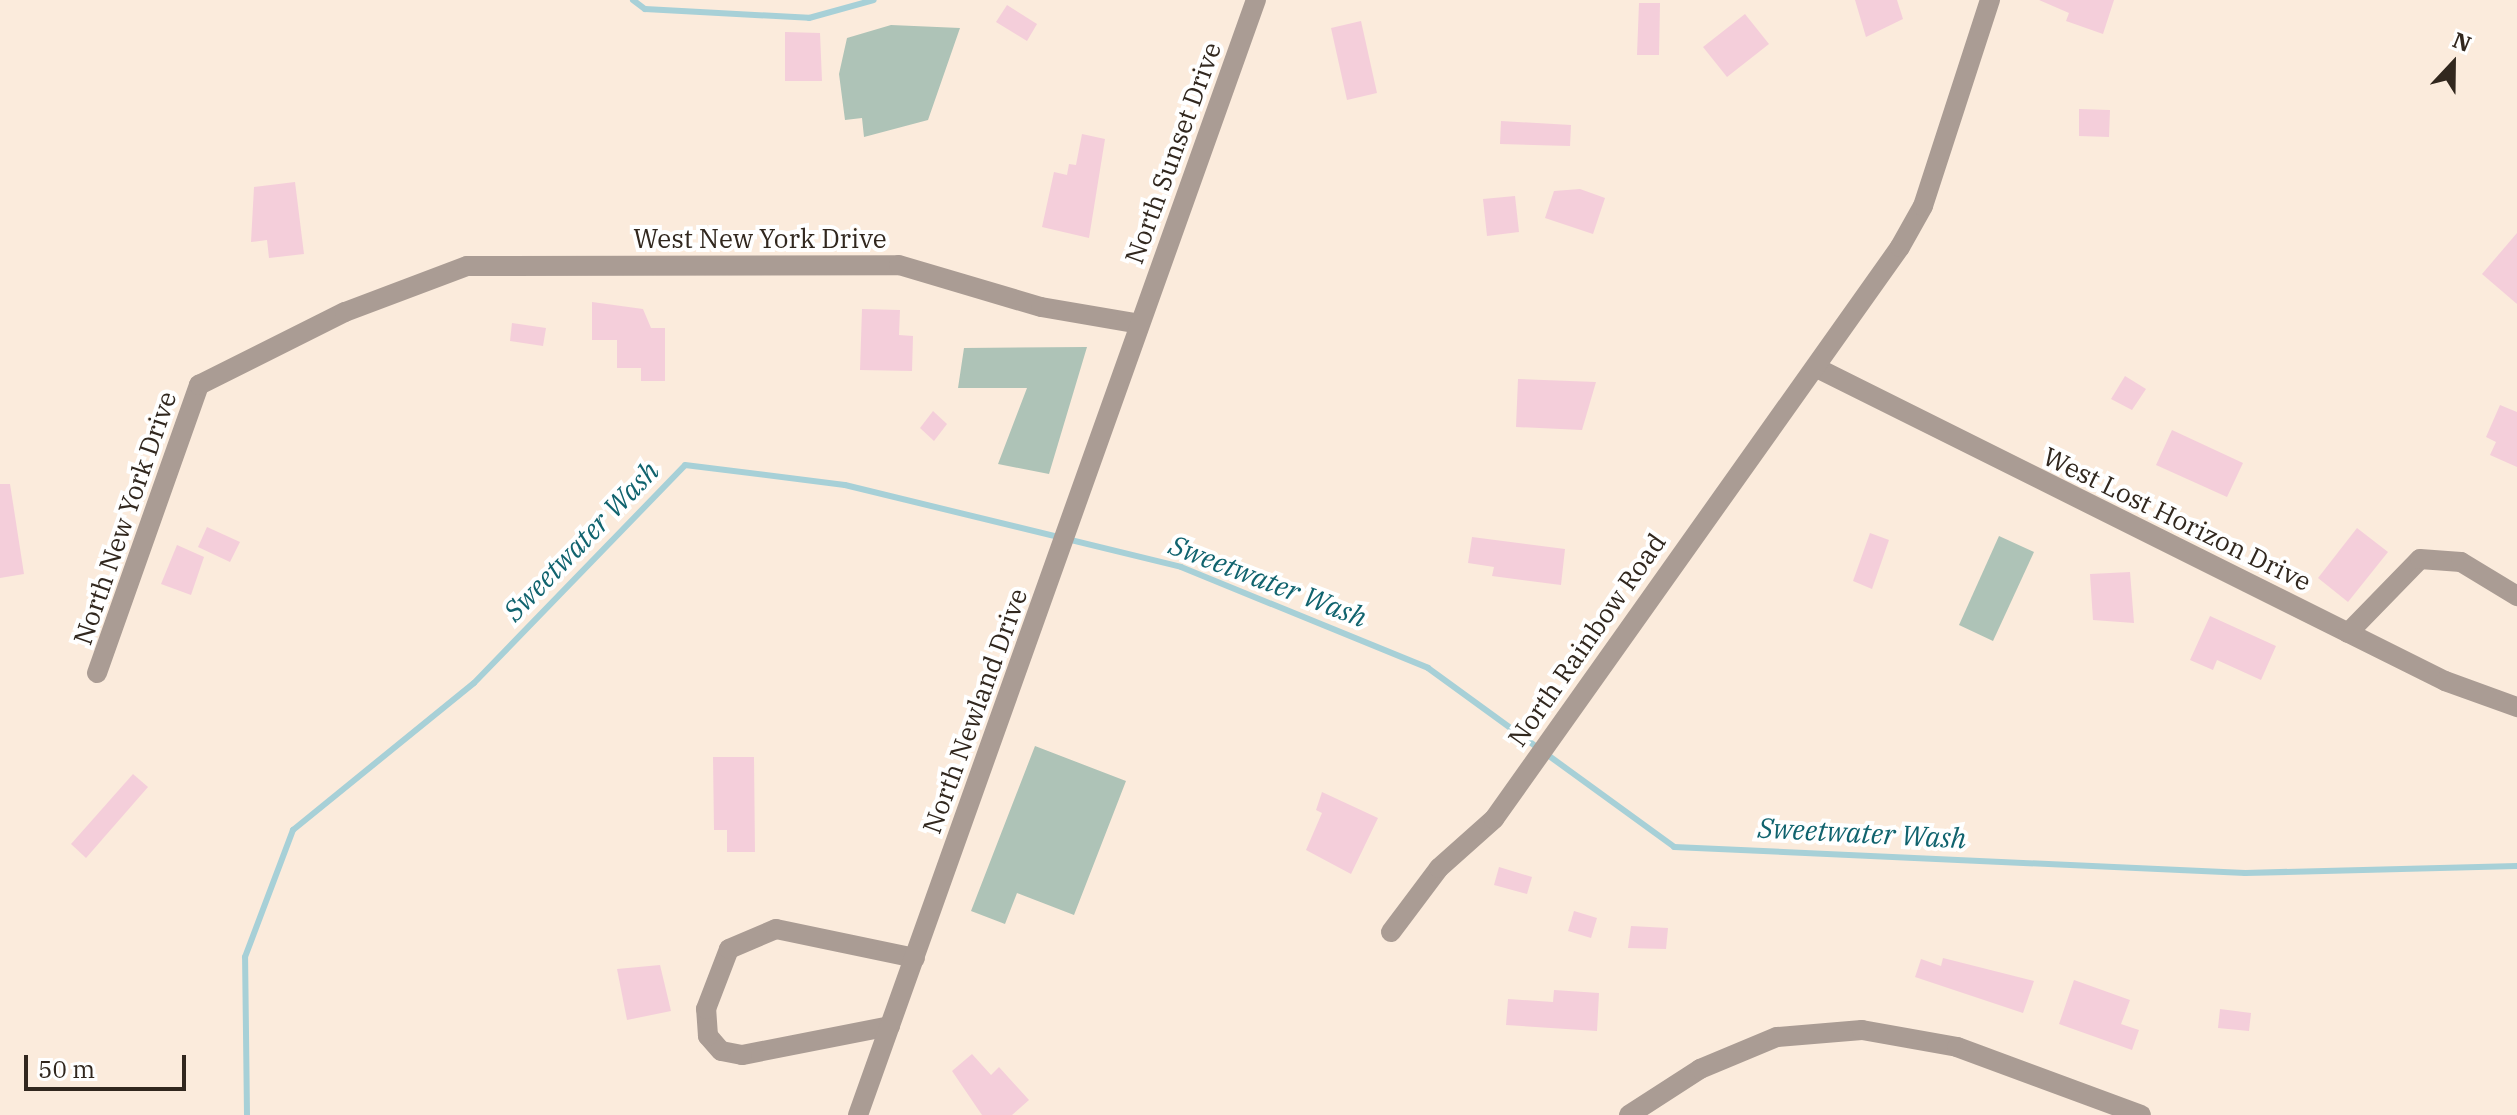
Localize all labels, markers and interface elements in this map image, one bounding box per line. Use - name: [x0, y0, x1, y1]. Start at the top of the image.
- north arrow: [2413, 24, 2493, 104]
- text: N: [2449, 25, 2476, 58]
- street label: North Sunset Drive: [1118, 38, 1228, 268]
- street label: West New York Drive: [633, 223, 887, 255]
- street label: North New York Drive: [67, 387, 183, 649]
- street label: West Lost Horizon Drive: [2038, 440, 2316, 598]
- water label: Sweetwater Wash: [496, 454, 666, 628]
- street label: North Rainbow Road: [1502, 527, 1672, 753]
- water label: Sweetwater Wash: [1164, 528, 1372, 634]
- street label: North Newland Drive: [916, 584, 1034, 838]
- water label: Sweetwater Wash: [1757, 811, 1967, 855]
- scale bar: [28, 1039, 190, 1089]
- text: 50 m: [38, 1053, 95, 1085]

